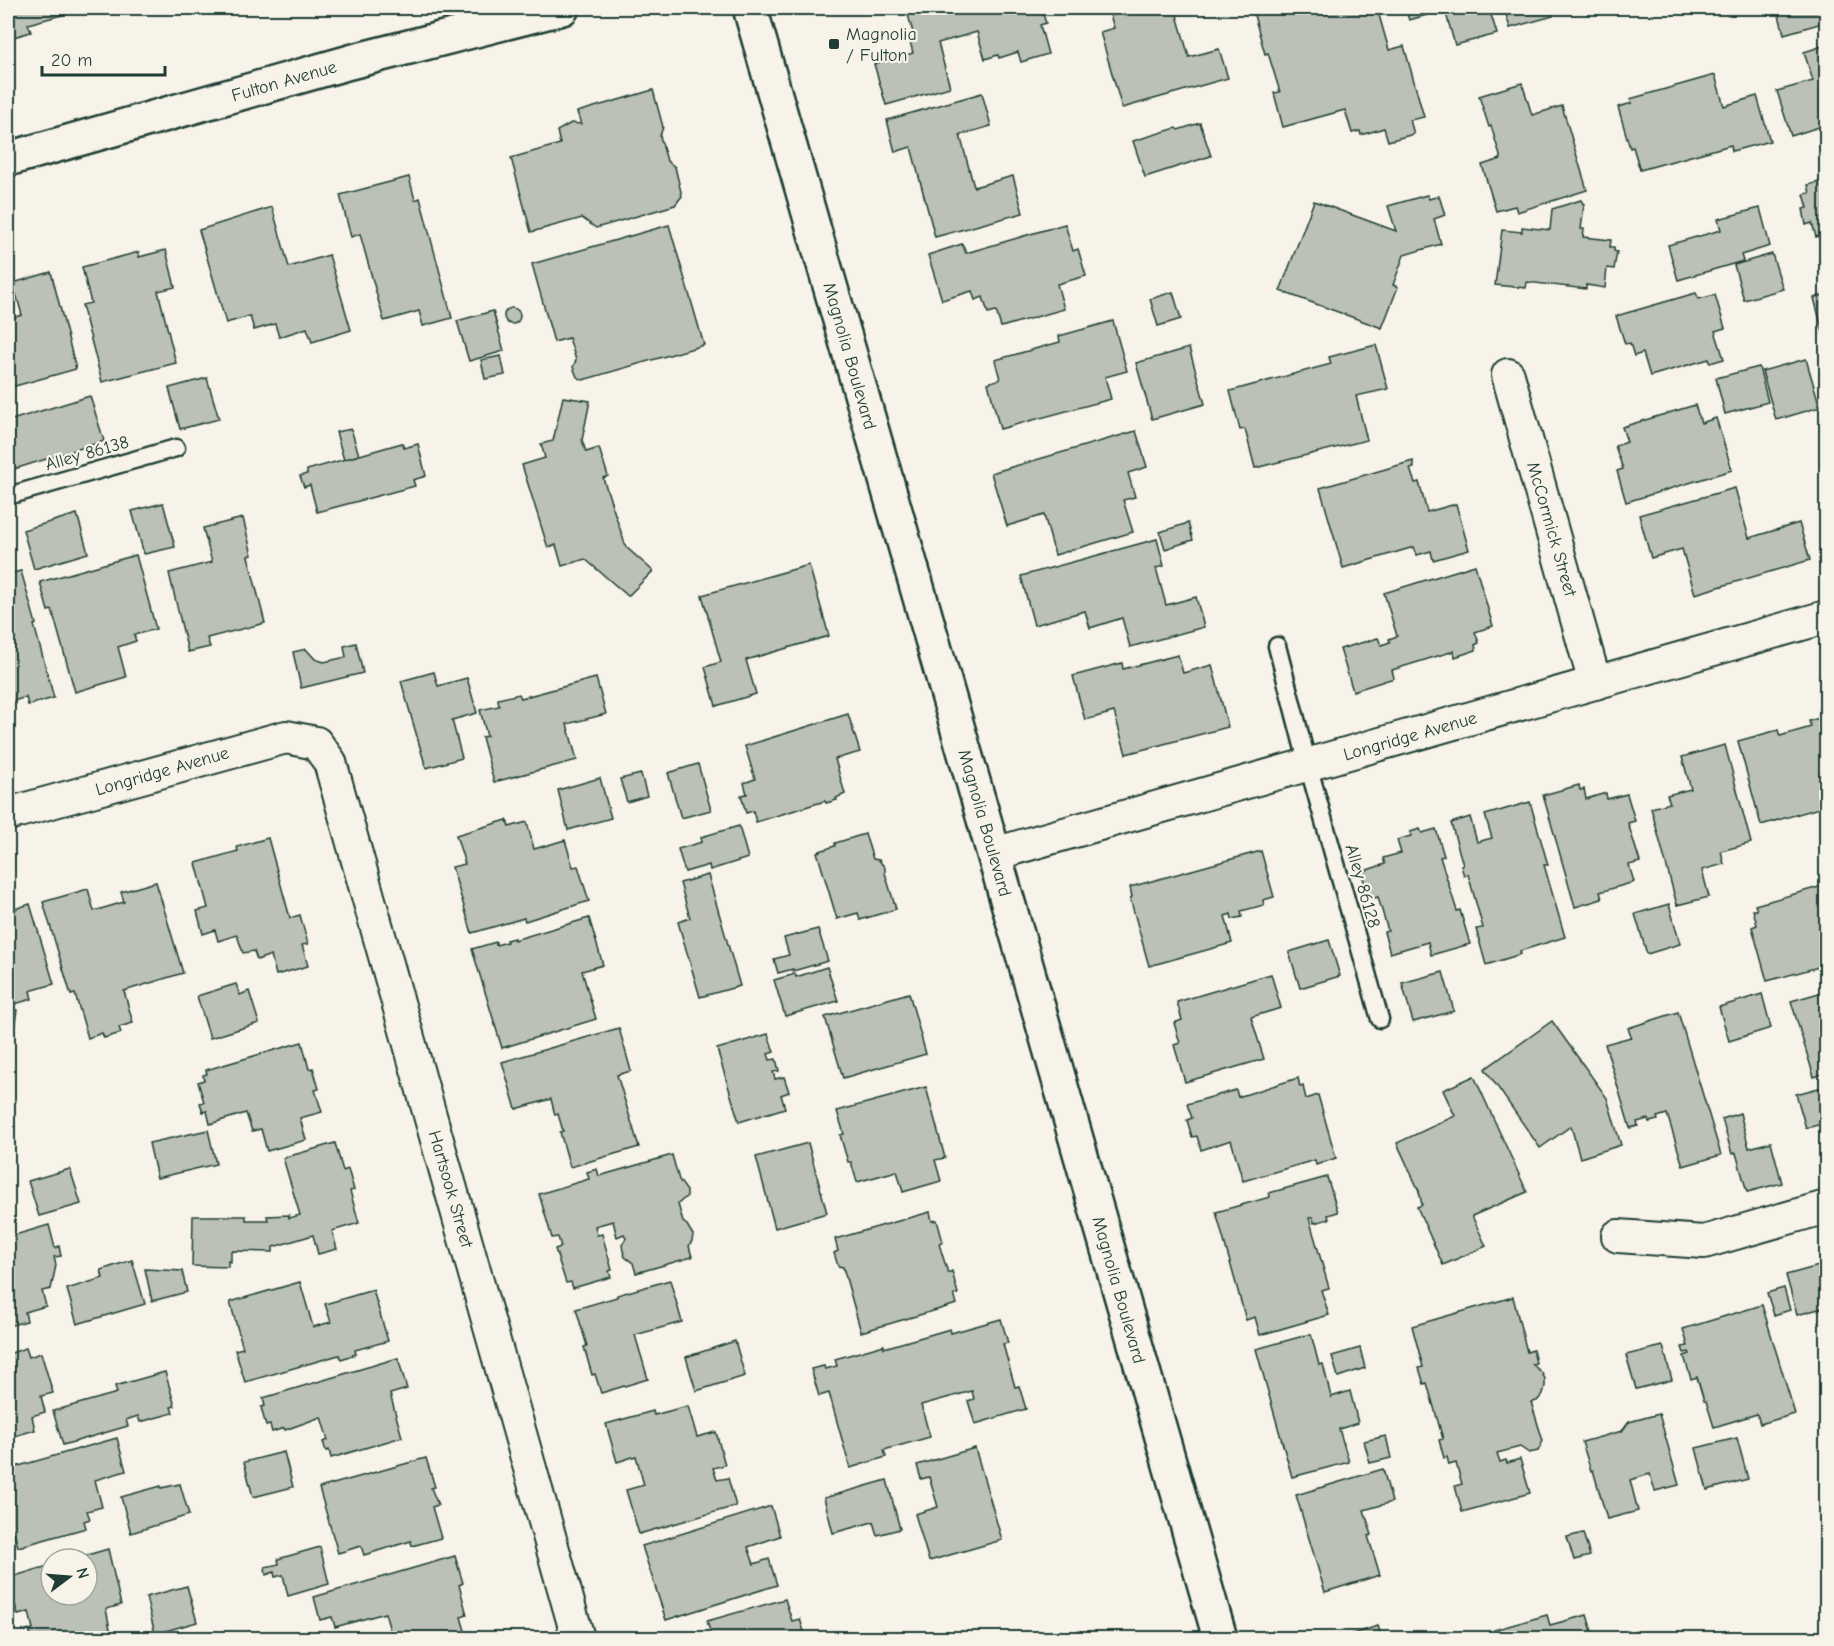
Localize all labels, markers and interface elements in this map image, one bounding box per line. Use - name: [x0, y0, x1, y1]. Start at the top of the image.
- place label: Magnolia / Fulton: [846, 24, 917, 66]
- marker: Magnolia / Fulton: [827, 37, 841, 51]
- scale bar: [42, 39, 165, 77]
- text: 20 m: [51, 50, 92, 71]
- street label: Fulton Avenue: [229, 56, 339, 107]
- street label: Magnolia Boulevard: [818, 280, 881, 432]
- street label: Alley 86138: [43, 432, 131, 475]
- street label: McCormick Street: [1522, 459, 1581, 600]
- street label: Longridge Avenue: [1341, 707, 1479, 766]
- street label: Longridge Avenue: [93, 742, 231, 801]
- street label: Magnolia Boulevard: [953, 747, 1016, 899]
- street label: Alley 86128: [1341, 842, 1385, 930]
- street label: Hartsook Street: [424, 1128, 478, 1251]
- street label: Magnolia Boulevard: [1087, 1214, 1150, 1366]
- north arrow: [39, 1547, 99, 1607]
- text: N: [72, 1566, 93, 1581]

